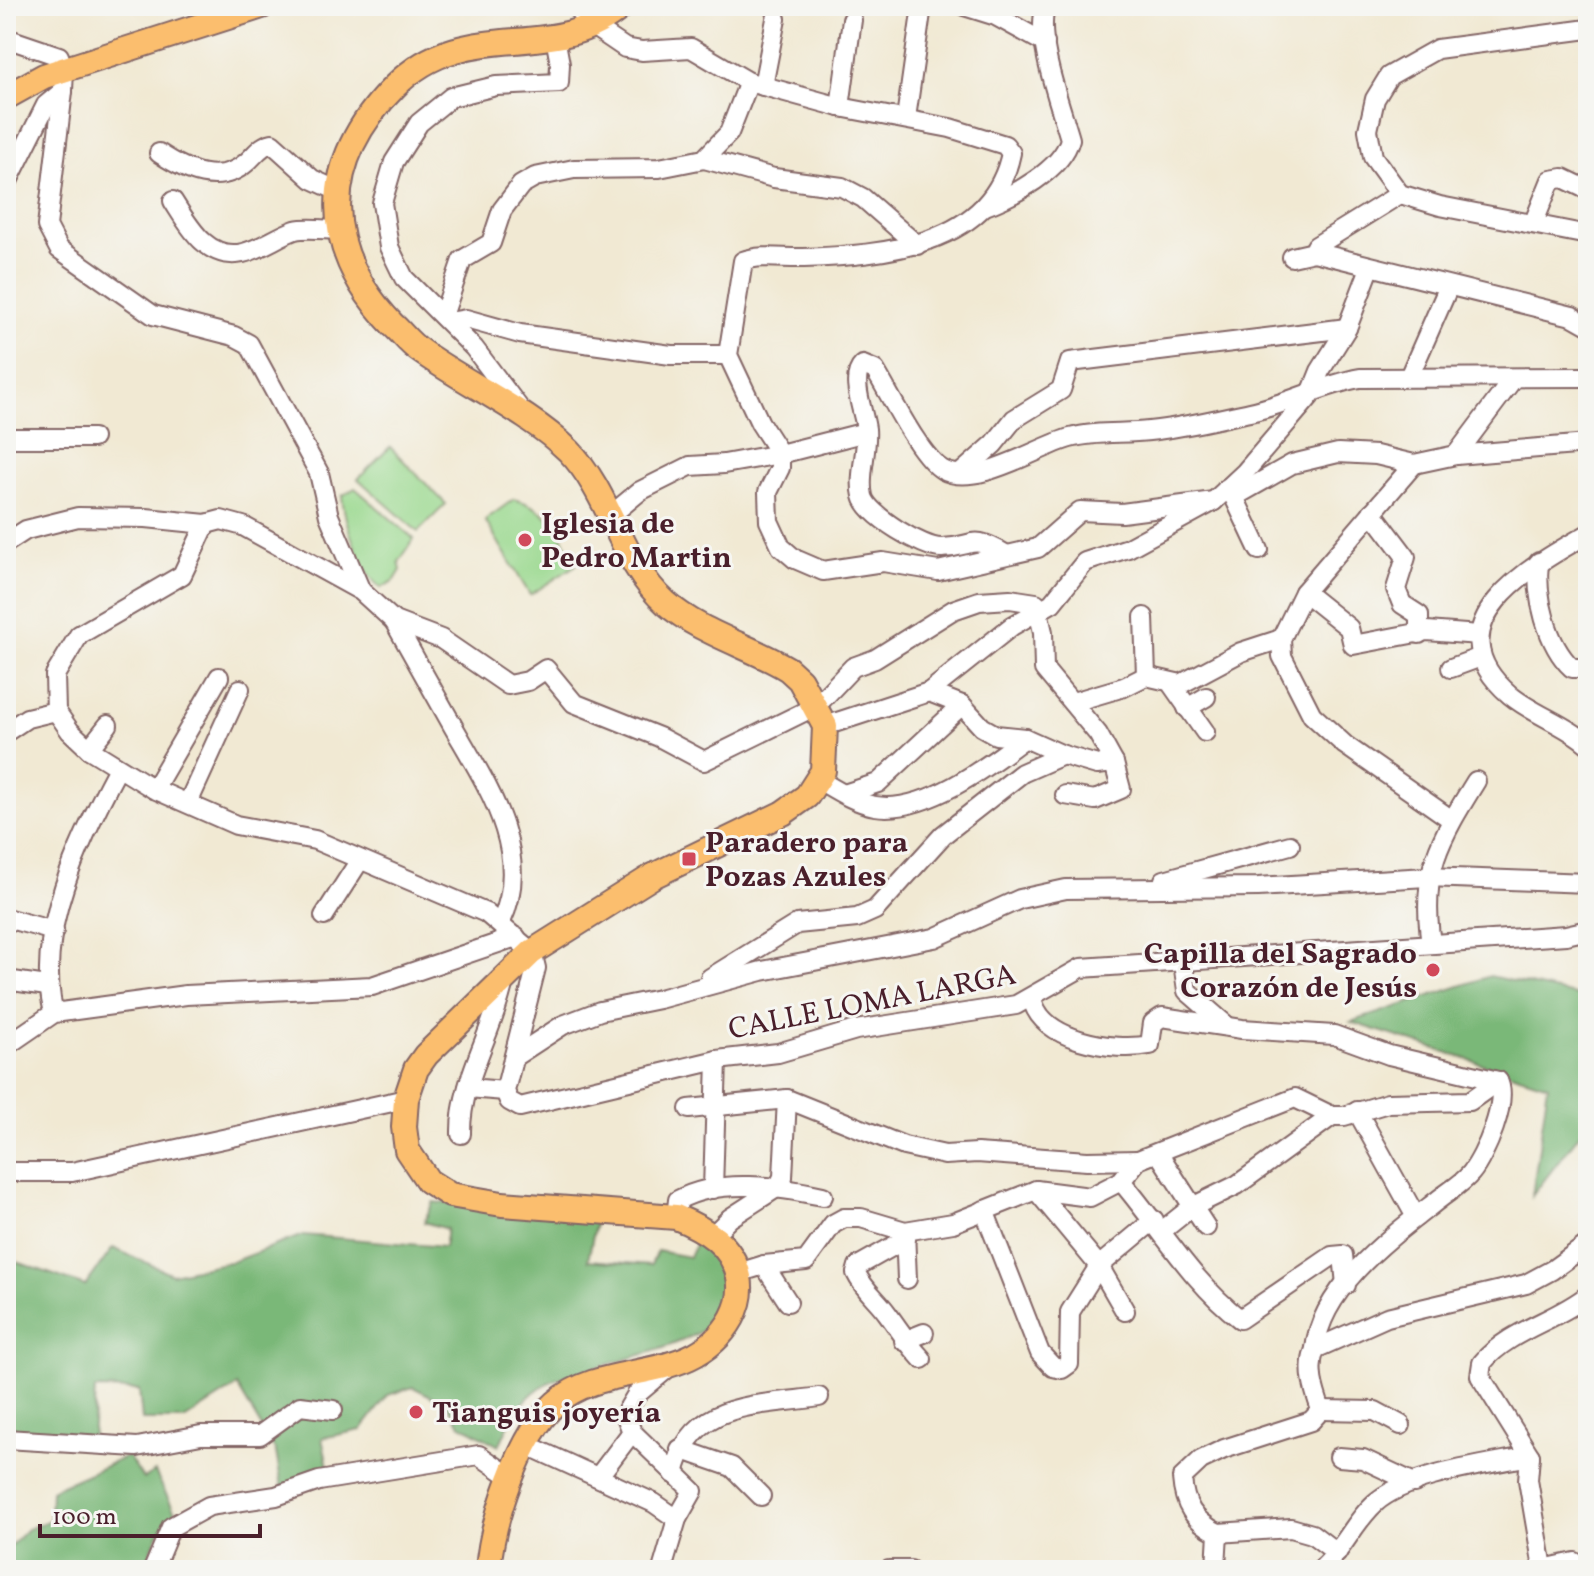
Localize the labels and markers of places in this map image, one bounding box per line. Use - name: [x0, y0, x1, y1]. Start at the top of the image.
- place label: Iglesia de Pedro Martin: [541, 504, 732, 580]
- marker: Iglesia de Pedro Martin: [516, 531, 534, 549]
- place label: Paradero para Pozas Azules: [705, 823, 908, 899]
- marker: Paradero para Pozas Azules: [680, 850, 698, 868]
- place label: Capilla del Sagrado Corazón de Jesús: [1144, 934, 1417, 1010]
- marker: Capilla del Sagrado Corazón de Jesús: [1424, 961, 1442, 979]
- place label: Tianguis joyería: [432, 1393, 661, 1435]
- marker: Tianguis joyería: [407, 1403, 425, 1421]

